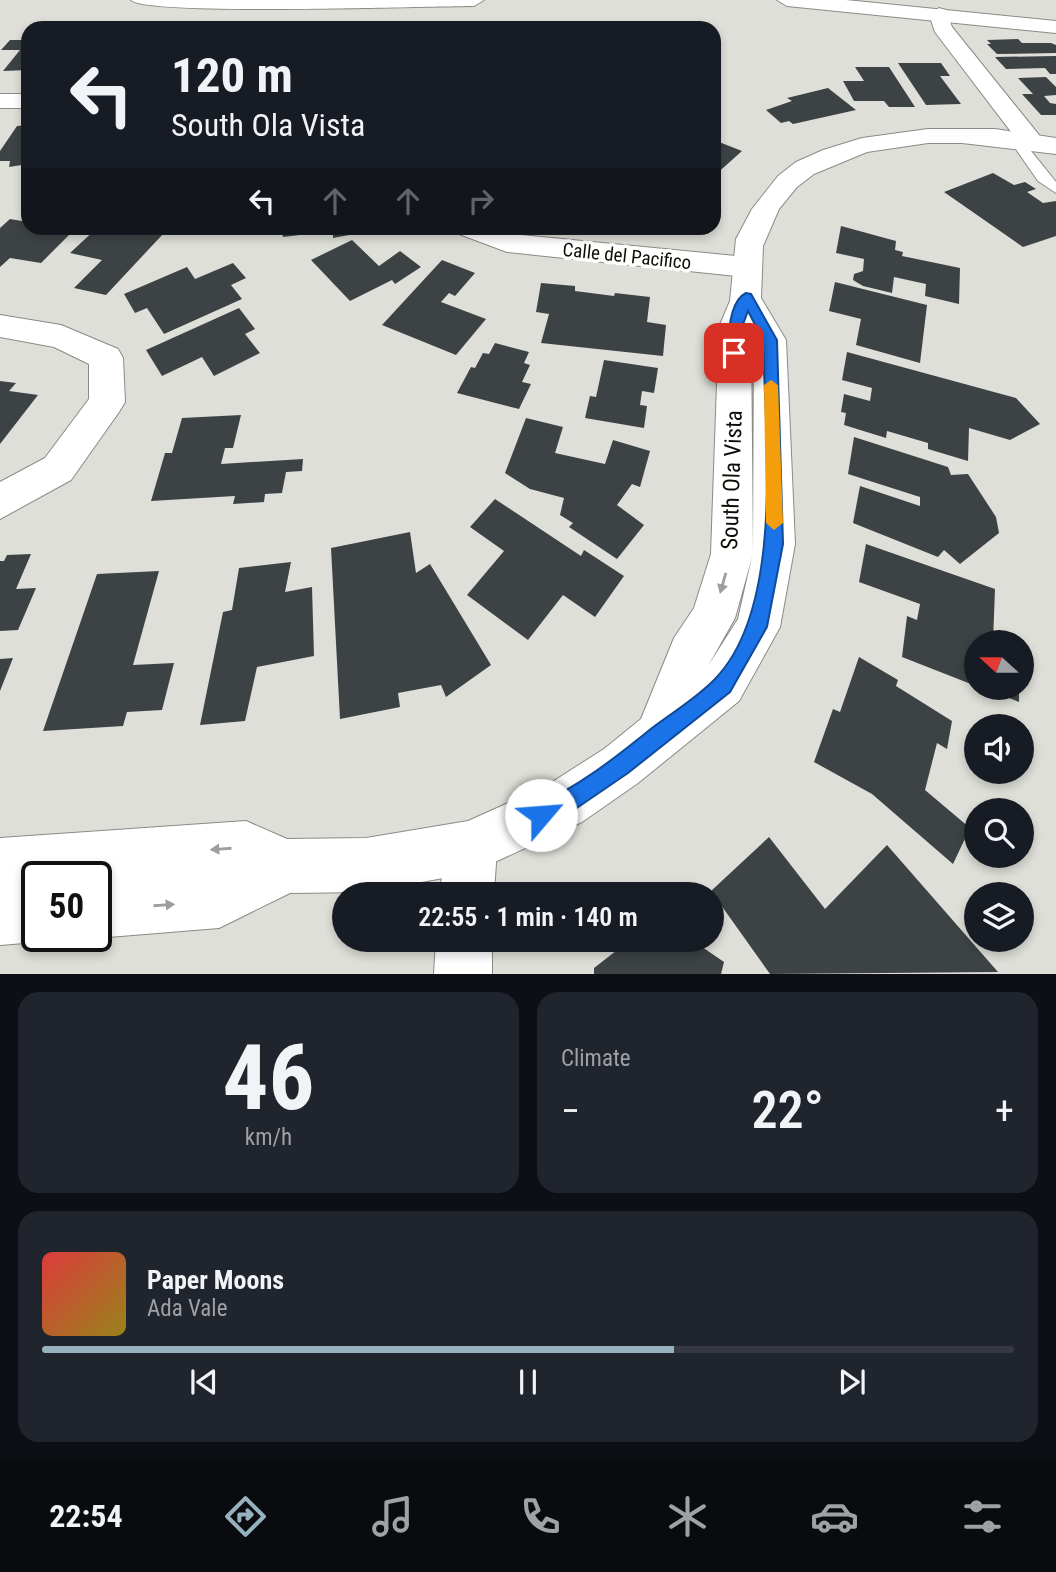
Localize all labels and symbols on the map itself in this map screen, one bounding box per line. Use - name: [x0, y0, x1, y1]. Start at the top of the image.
- street label: Calle del Pacifico: [562, 238, 692, 274]
- pin: [704, 323, 764, 383]
- street label: South Ola Vista: [716, 410, 748, 550]
- one-way arrow: [717, 573, 727, 594]
- north arrow: [964, 630, 1034, 700]
- position arrow: [504, 778, 578, 852]
- one-way arrow: [210, 843, 232, 854]
- speed limit sign: 50: [21, 861, 112, 952]
- one-way arrow: [154, 899, 176, 910]

